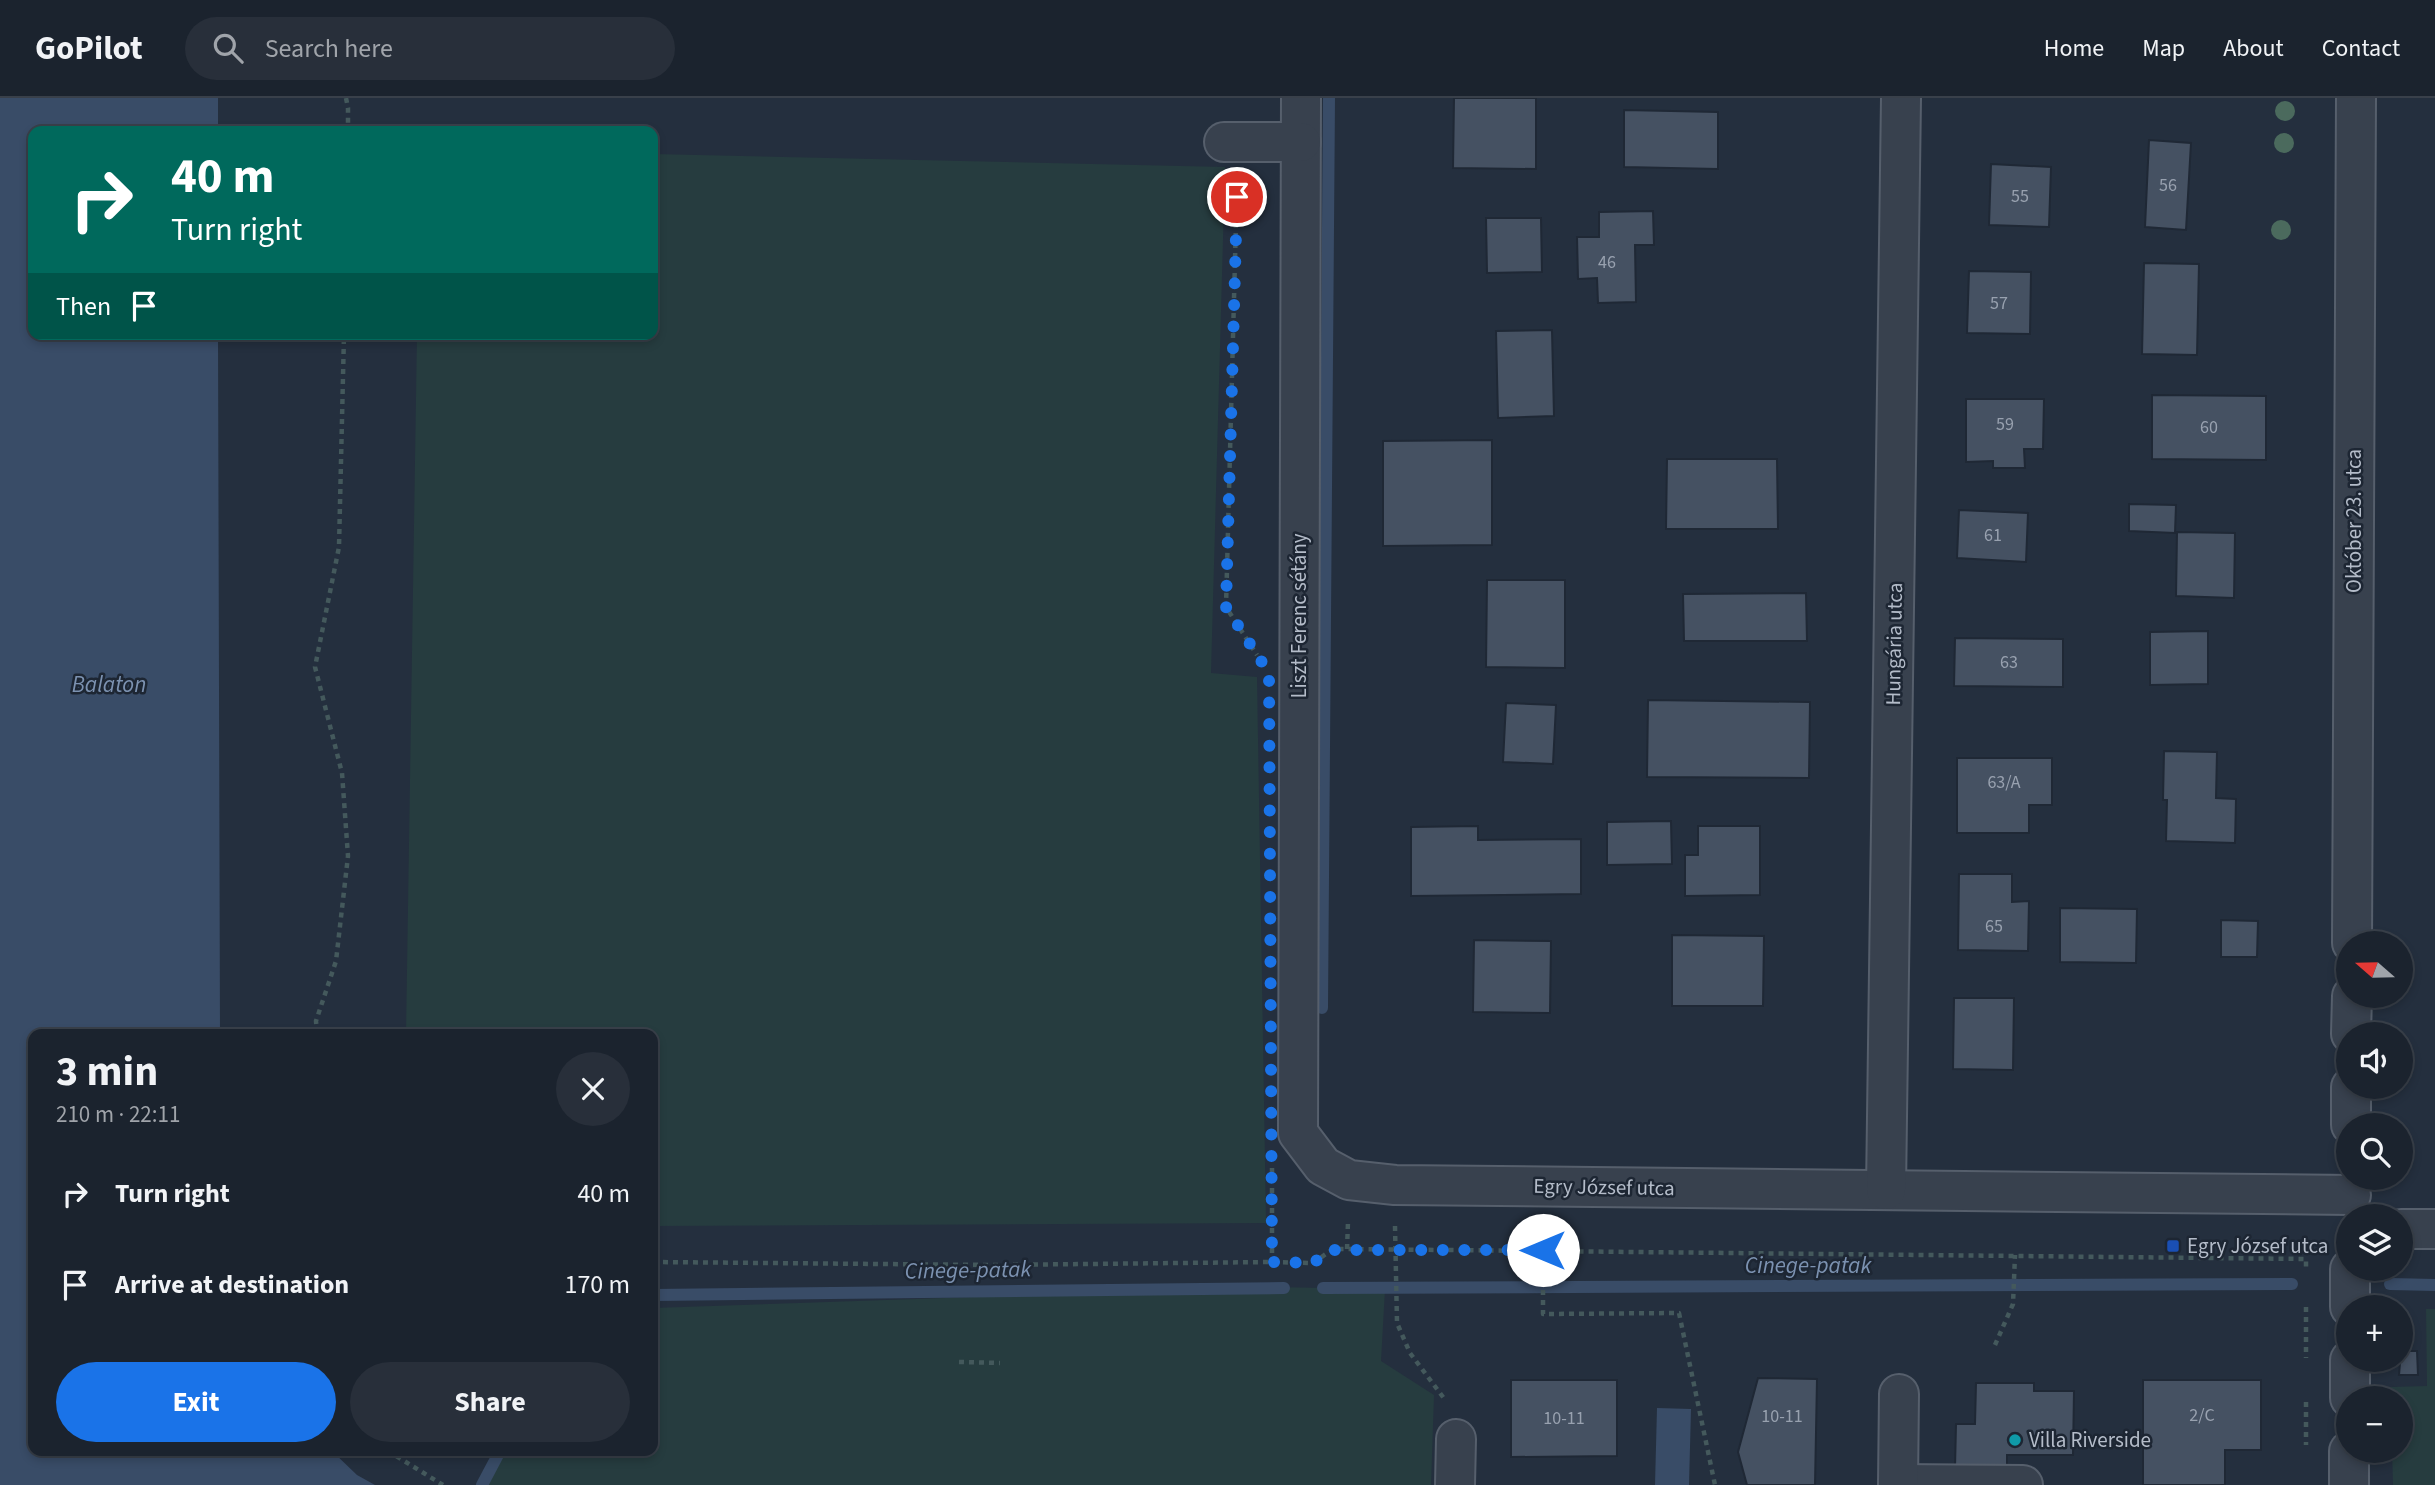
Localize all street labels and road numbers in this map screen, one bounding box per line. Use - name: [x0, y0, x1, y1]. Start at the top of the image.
- street label: Október 23. utca: [2339, 449, 2369, 593]
- street label: Liszt Ferenc sétány: [1284, 533, 1314, 699]
- street label: Hungária utca: [1878, 582, 1910, 706]
- street label: Egry József utca: [1533, 1171, 1675, 1203]

